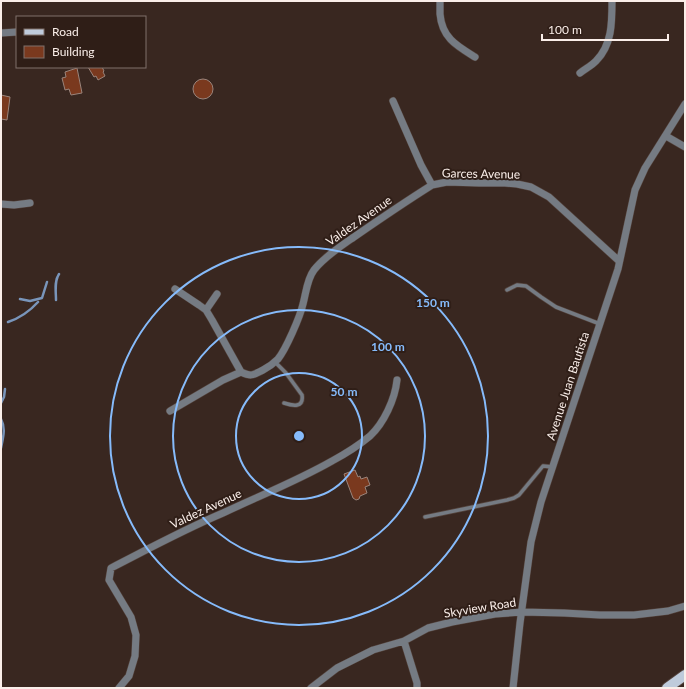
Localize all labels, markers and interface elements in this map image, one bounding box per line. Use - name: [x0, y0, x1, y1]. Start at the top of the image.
- legend: [16, 16, 146, 68]
- scale bar: [542, 16, 668, 42]
- text: 100 m: [548, 22, 582, 37]
- text: Road: [52, 24, 79, 39]
- text: Building: [52, 44, 95, 59]
- street label: Garces Avenue: [442, 165, 520, 182]
- street label: Valdez Avenue: [323, 192, 395, 249]
- text: 150 m: [416, 295, 450, 310]
- street label: Avenue Juan Bautista: [543, 330, 592, 442]
- text: 100 m: [371, 339, 405, 354]
- text: 50 m: [331, 384, 357, 399]
- centre of rings: [292, 429, 306, 443]
- street label: Valdez Avenue: [168, 485, 244, 532]
- street label: Skyview Road: [443, 594, 517, 621]

